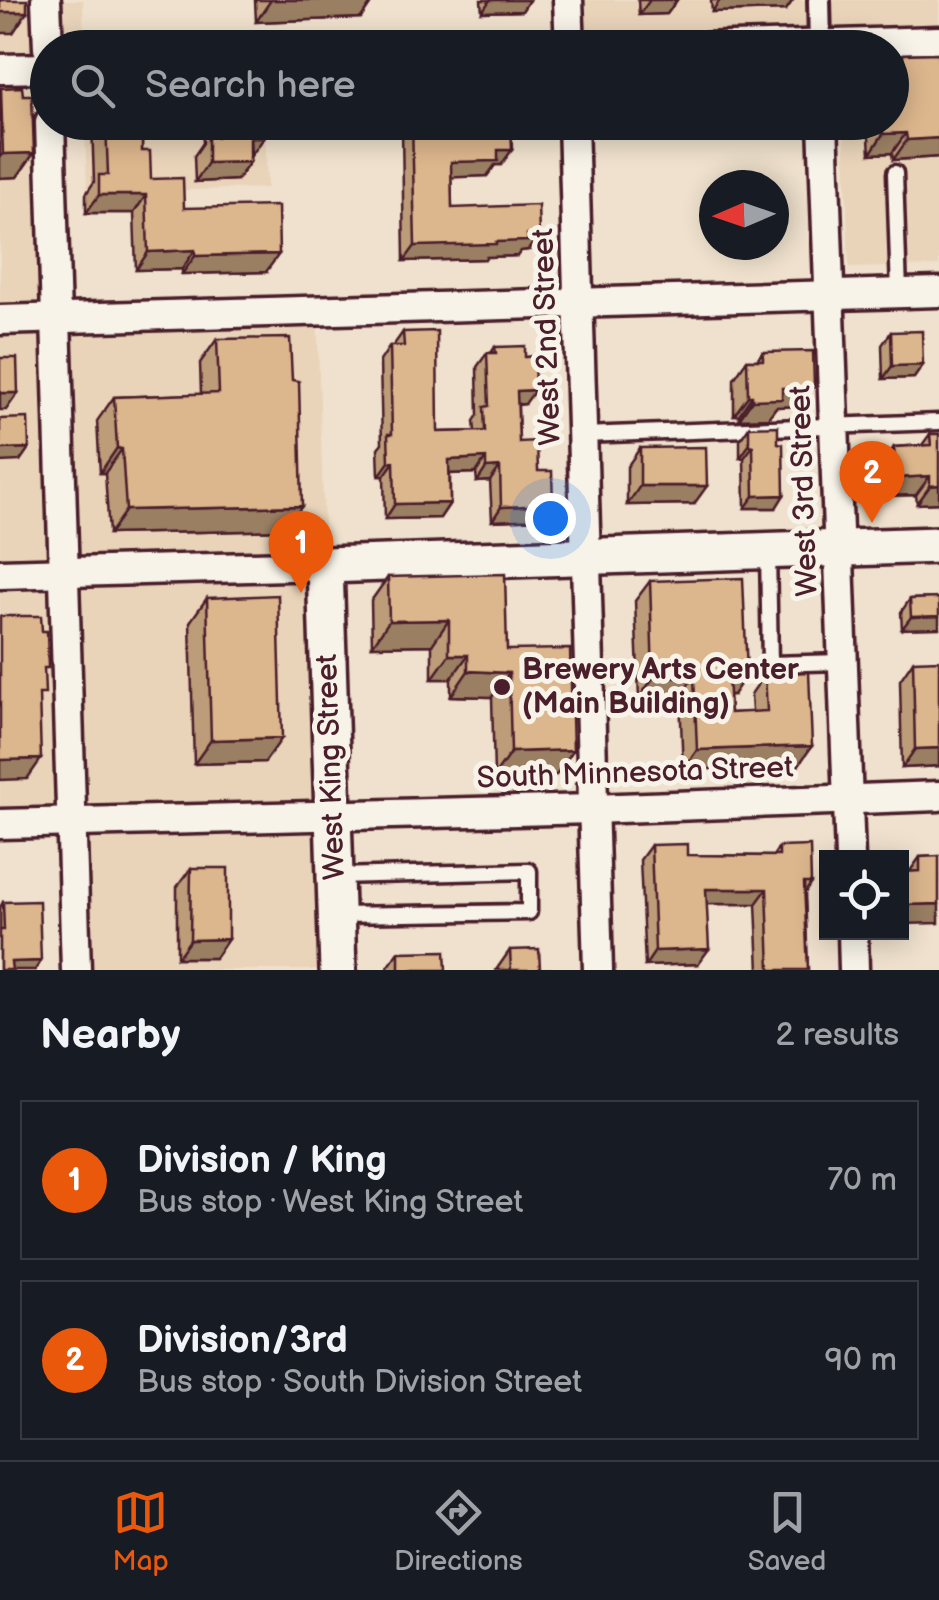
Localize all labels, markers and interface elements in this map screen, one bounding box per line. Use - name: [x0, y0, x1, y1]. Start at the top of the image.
- search box: [30, 30, 909, 140]
- icon: search: [65, 58, 120, 113]
- text: Search here: [145, 63, 356, 108]
- north arrow: [699, 170, 789, 260]
- street label: West 2nd Street: [525, 228, 569, 446]
- street label: West 3rd Street: [782, 385, 826, 597]
- pin: 2: [840, 440, 904, 523]
- your location: [525, 493, 576, 544]
- pin: 1: [268, 510, 334, 593]
- place label: Brewery Arts Center (Main Building): [522, 652, 800, 722]
- street label: West King Street: [309, 653, 353, 881]
- marker: Brewery Arts Center (Main Building): [491, 676, 513, 698]
- street label: South Minnesota Street: [476, 749, 794, 797]
- map controls: [819, 850, 909, 940]
- button: locate: [819, 850, 909, 940]
- text: Nearby: [40, 1010, 180, 1061]
- text: 2 results: [775, 1016, 899, 1055]
- text: Division / King: [137, 1138, 387, 1183]
- text: 1: [68, 1161, 81, 1200]
- text: 70 m: [827, 1161, 897, 1200]
- text: Bus stop · West King Street: [137, 1183, 523, 1222]
- text: Division/3rd: [137, 1318, 348, 1363]
- text: 2: [65, 1341, 84, 1380]
- text: 90 m: [825, 1341, 897, 1380]
- text: Bus stop · South Division Street: [137, 1363, 582, 1402]
- tab: Map: [113, 1485, 169, 1578]
- tab: Directions: [394, 1485, 523, 1578]
- tab: Saved: [748, 1485, 826, 1578]

